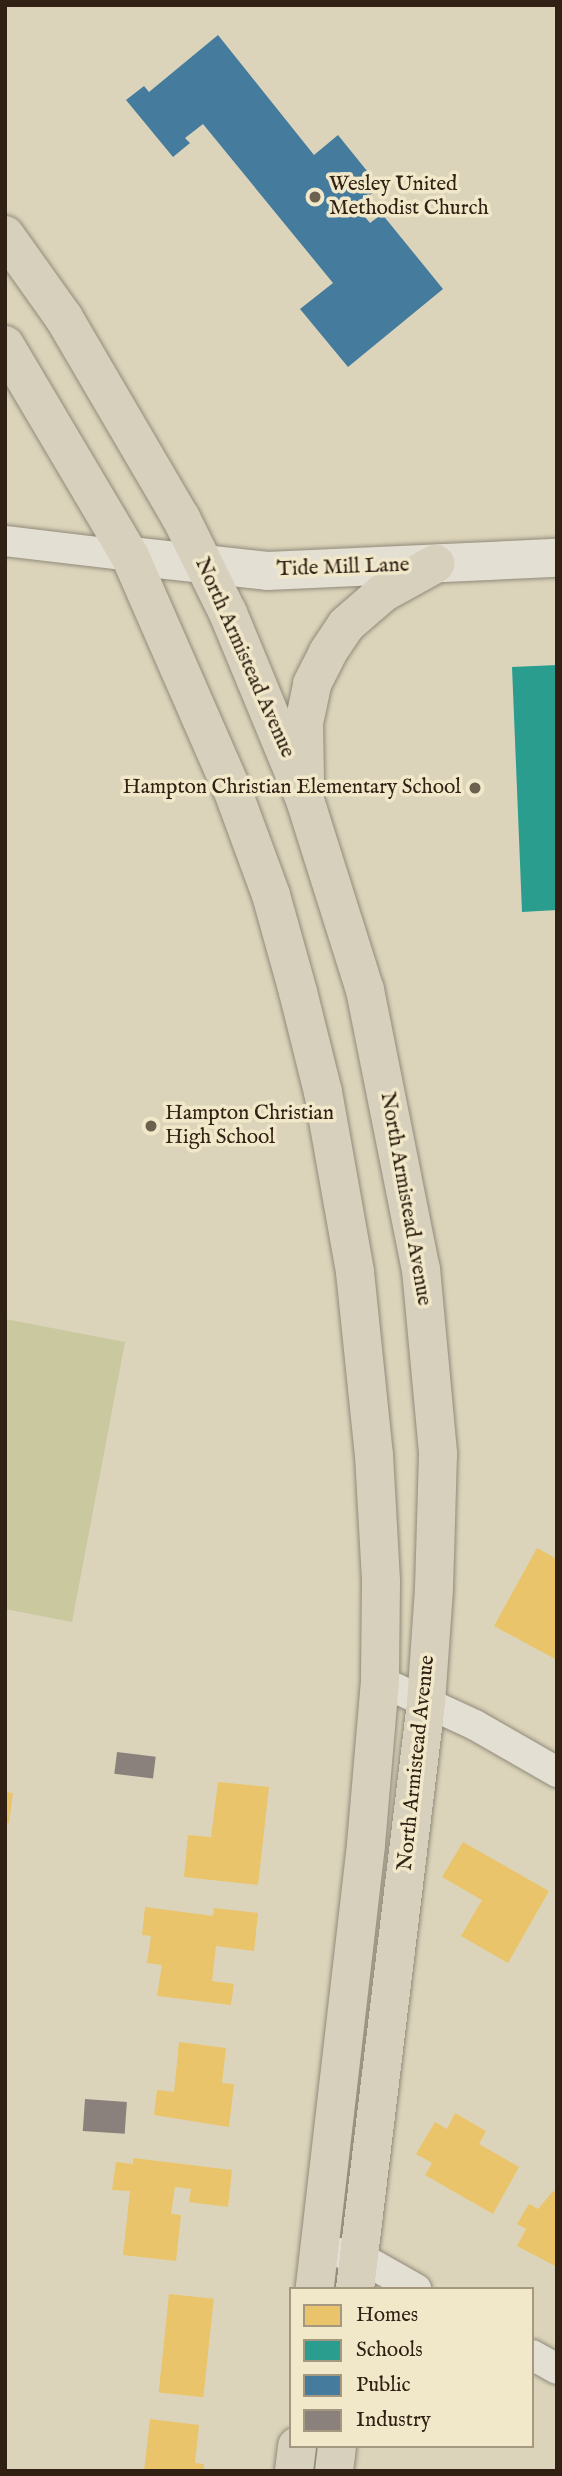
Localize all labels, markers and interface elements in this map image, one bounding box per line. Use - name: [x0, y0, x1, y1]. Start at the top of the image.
- place label: Wesley United Methodist Church: [329, 172, 489, 222]
- marker: Wesley United Methodist Church: [307, 189, 323, 205]
- street label: Tide Mill Lane: [276, 553, 410, 583]
- street label: North Armistead Avenue: [188, 554, 300, 762]
- place label: Hampton Christian Elementary School: [123, 775, 461, 801]
- marker: Hampton Christian Elementary School: [467, 780, 483, 796]
- street label: North Armistead Avenue: [374, 1090, 436, 1308]
- place label: Hampton Christian High School: [165, 1101, 334, 1151]
- marker: Hampton Christian High School: [143, 1118, 159, 1134]
- street label: North Armistead Avenue: [393, 1654, 441, 1872]
- legend: [289, 2287, 534, 2448]
- text: Homes: [356, 2302, 418, 2329]
- text: Schools: [356, 2337, 423, 2364]
- text: Public: [356, 2372, 410, 2399]
- text: Industry: [356, 2407, 431, 2434]

